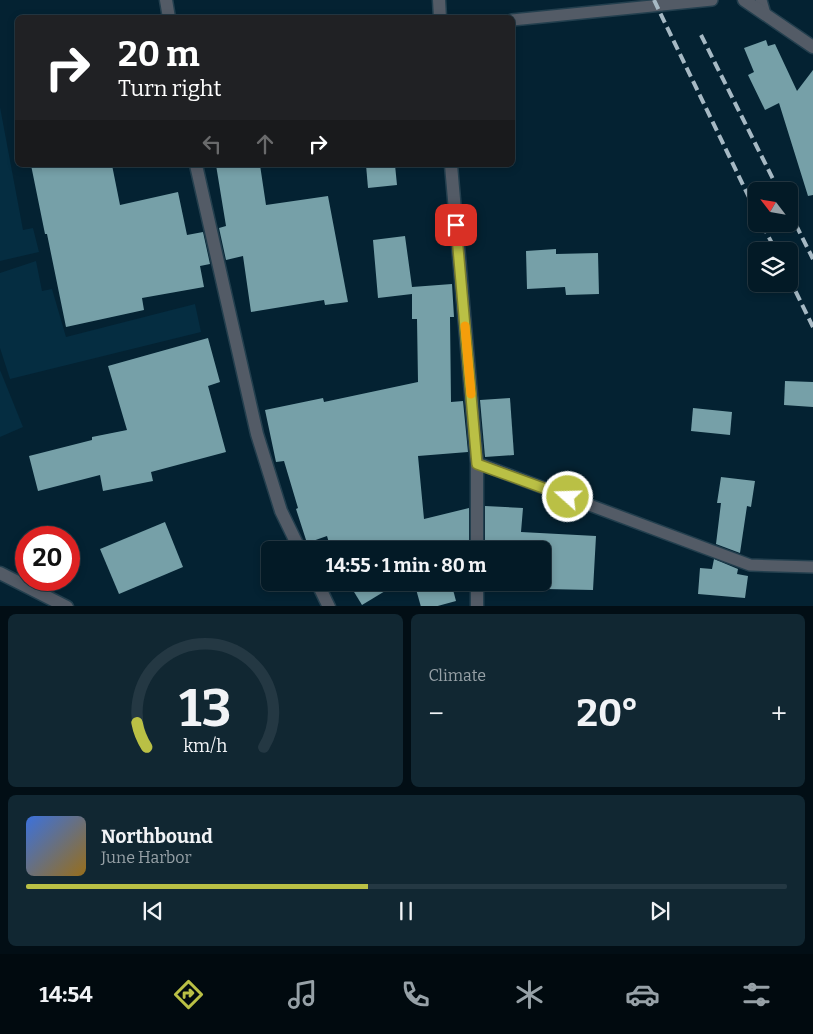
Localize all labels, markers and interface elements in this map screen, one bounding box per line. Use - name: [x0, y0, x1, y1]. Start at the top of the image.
- text: 20 m: [118, 33, 200, 75]
- icon: right: [35, 35, 100, 100]
- text: Turn right: [118, 75, 221, 102]
- icon: left: [198, 130, 226, 158]
- icon: ahead: [251, 130, 279, 158]
- icon: right: [304, 130, 332, 158]
- north arrow: [748, 182, 798, 232]
- map controls: [748, 182, 798, 292]
- pin: [435, 204, 477, 246]
- icon: arrive: [442, 211, 470, 239]
- button: layers: [748, 242, 798, 292]
- position arrow: [541, 470, 593, 522]
- speed limit sign: 20: [15, 526, 80, 591]
- text: 14:55 · 1 min · 80 m: [326, 554, 486, 577]
- text: Climate: [429, 666, 486, 685]
- text: 13: [179, 677, 231, 740]
- text: 20°: [577, 690, 638, 736]
- text: −: [429, 697, 444, 730]
- text: +: [771, 697, 787, 730]
- text: km/h: [183, 735, 227, 757]
- text: Northbound: [101, 825, 213, 848]
- text: June Harbor: [101, 848, 192, 867]
- icon: previous: [139, 897, 167, 925]
- icon: pause: [392, 897, 420, 925]
- icon: next: [646, 897, 674, 925]
- icon: directions: [171, 977, 206, 1012]
- icon: music: [285, 977, 320, 1012]
- icon: phone: [398, 977, 433, 1012]
- icon: climate: [512, 977, 547, 1012]
- icon: car: [625, 977, 660, 1012]
- icon: filters: [739, 977, 774, 1012]
- text: 14:54: [39, 981, 93, 1008]

